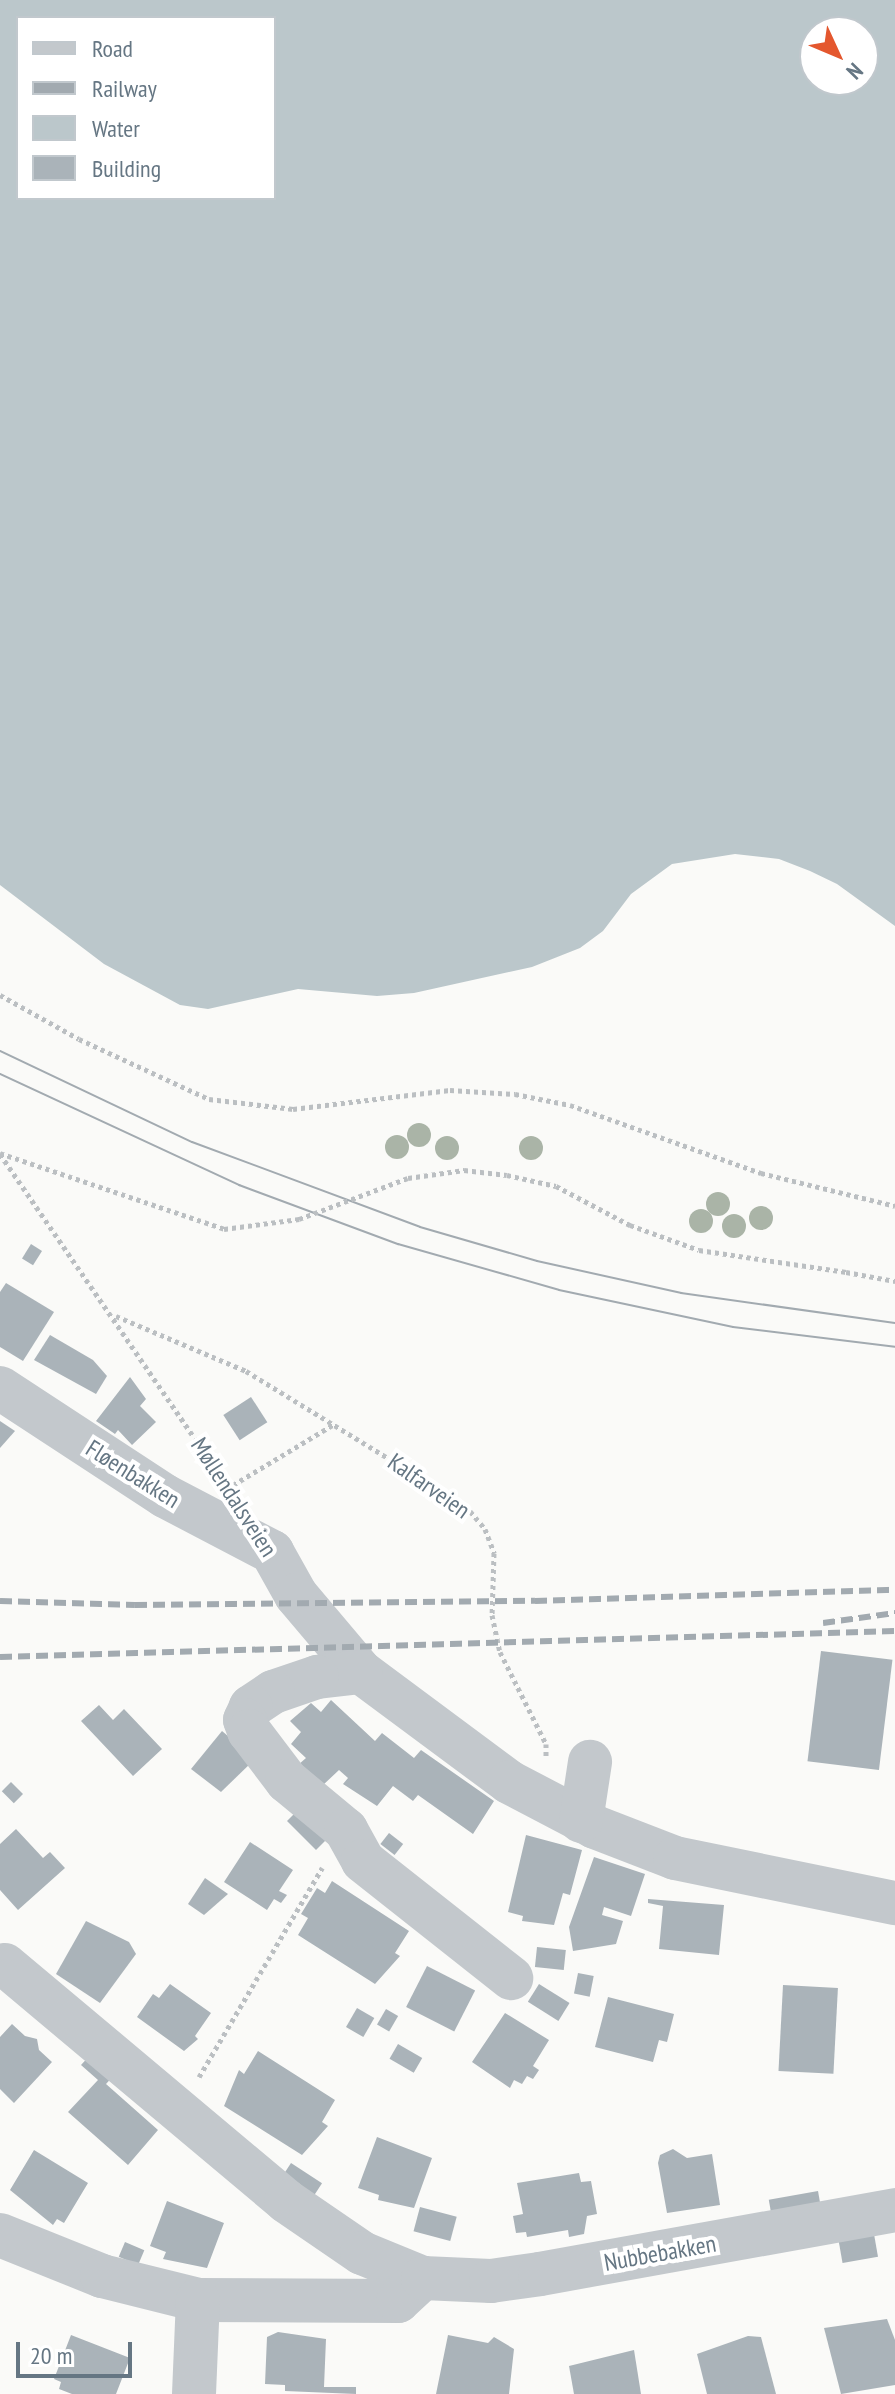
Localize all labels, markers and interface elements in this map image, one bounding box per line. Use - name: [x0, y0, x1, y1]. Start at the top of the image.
- legend: [16, 16, 276, 200]
- north arrow: [799, 16, 879, 96]
- text: Road: [92, 33, 133, 64]
- text: N: [841, 57, 869, 85]
- text: Railway: [92, 73, 157, 104]
- text: Water: [92, 113, 140, 144]
- text: Building: [92, 153, 161, 184]
- street label: Møllendalsveien: [185, 1432, 283, 1562]
- street label: Fløenbakken: [81, 1434, 185, 1514]
- street label: Kalfarveien: [382, 1447, 476, 1525]
- street label: Nubbebakken: [602, 2229, 718, 2277]
- scale bar: [20, 2326, 136, 2376]
- text: 20 m: [30, 2340, 72, 2371]

